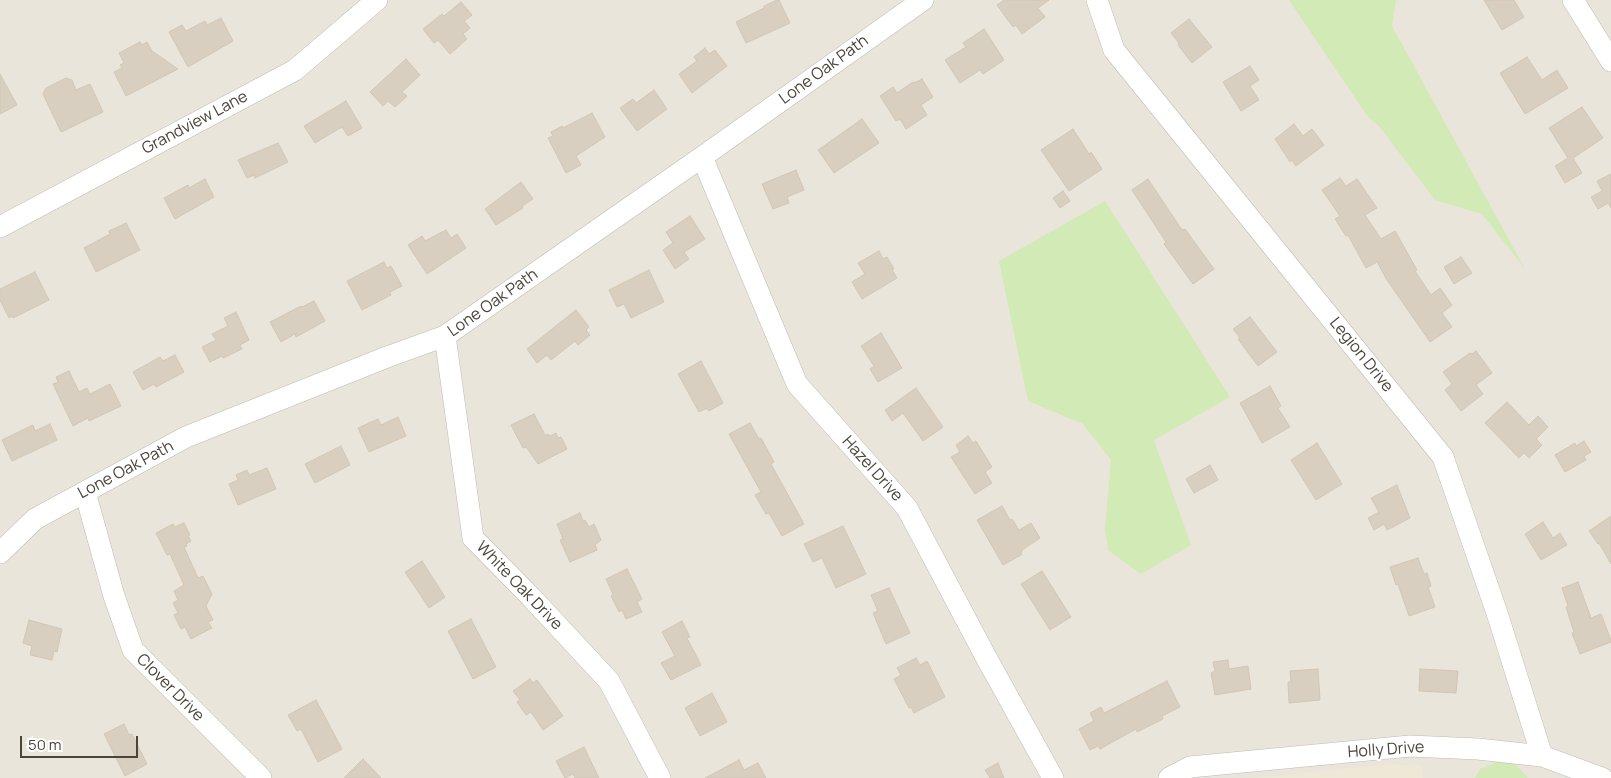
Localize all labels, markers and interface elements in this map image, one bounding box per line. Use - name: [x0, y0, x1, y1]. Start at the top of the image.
- street label: Lone Oak Path: [776, 31, 872, 109]
- street label: Grandview Lane: [139, 87, 251, 159]
- street label: Lone Oak Path: [444, 265, 542, 341]
- street label: Legion Drive: [1325, 314, 1397, 396]
- street label: Hazel Drive: [838, 432, 906, 506]
- street label: Lone Oak Path: [75, 437, 177, 503]
- street label: White Oak Drive: [472, 538, 566, 634]
- street label: Clover Drive: [132, 650, 208, 726]
- scale bar: [22, 726, 140, 758]
- text: 50 m: [28, 734, 62, 755]
- street label: Holly Drive: [1347, 738, 1425, 762]

